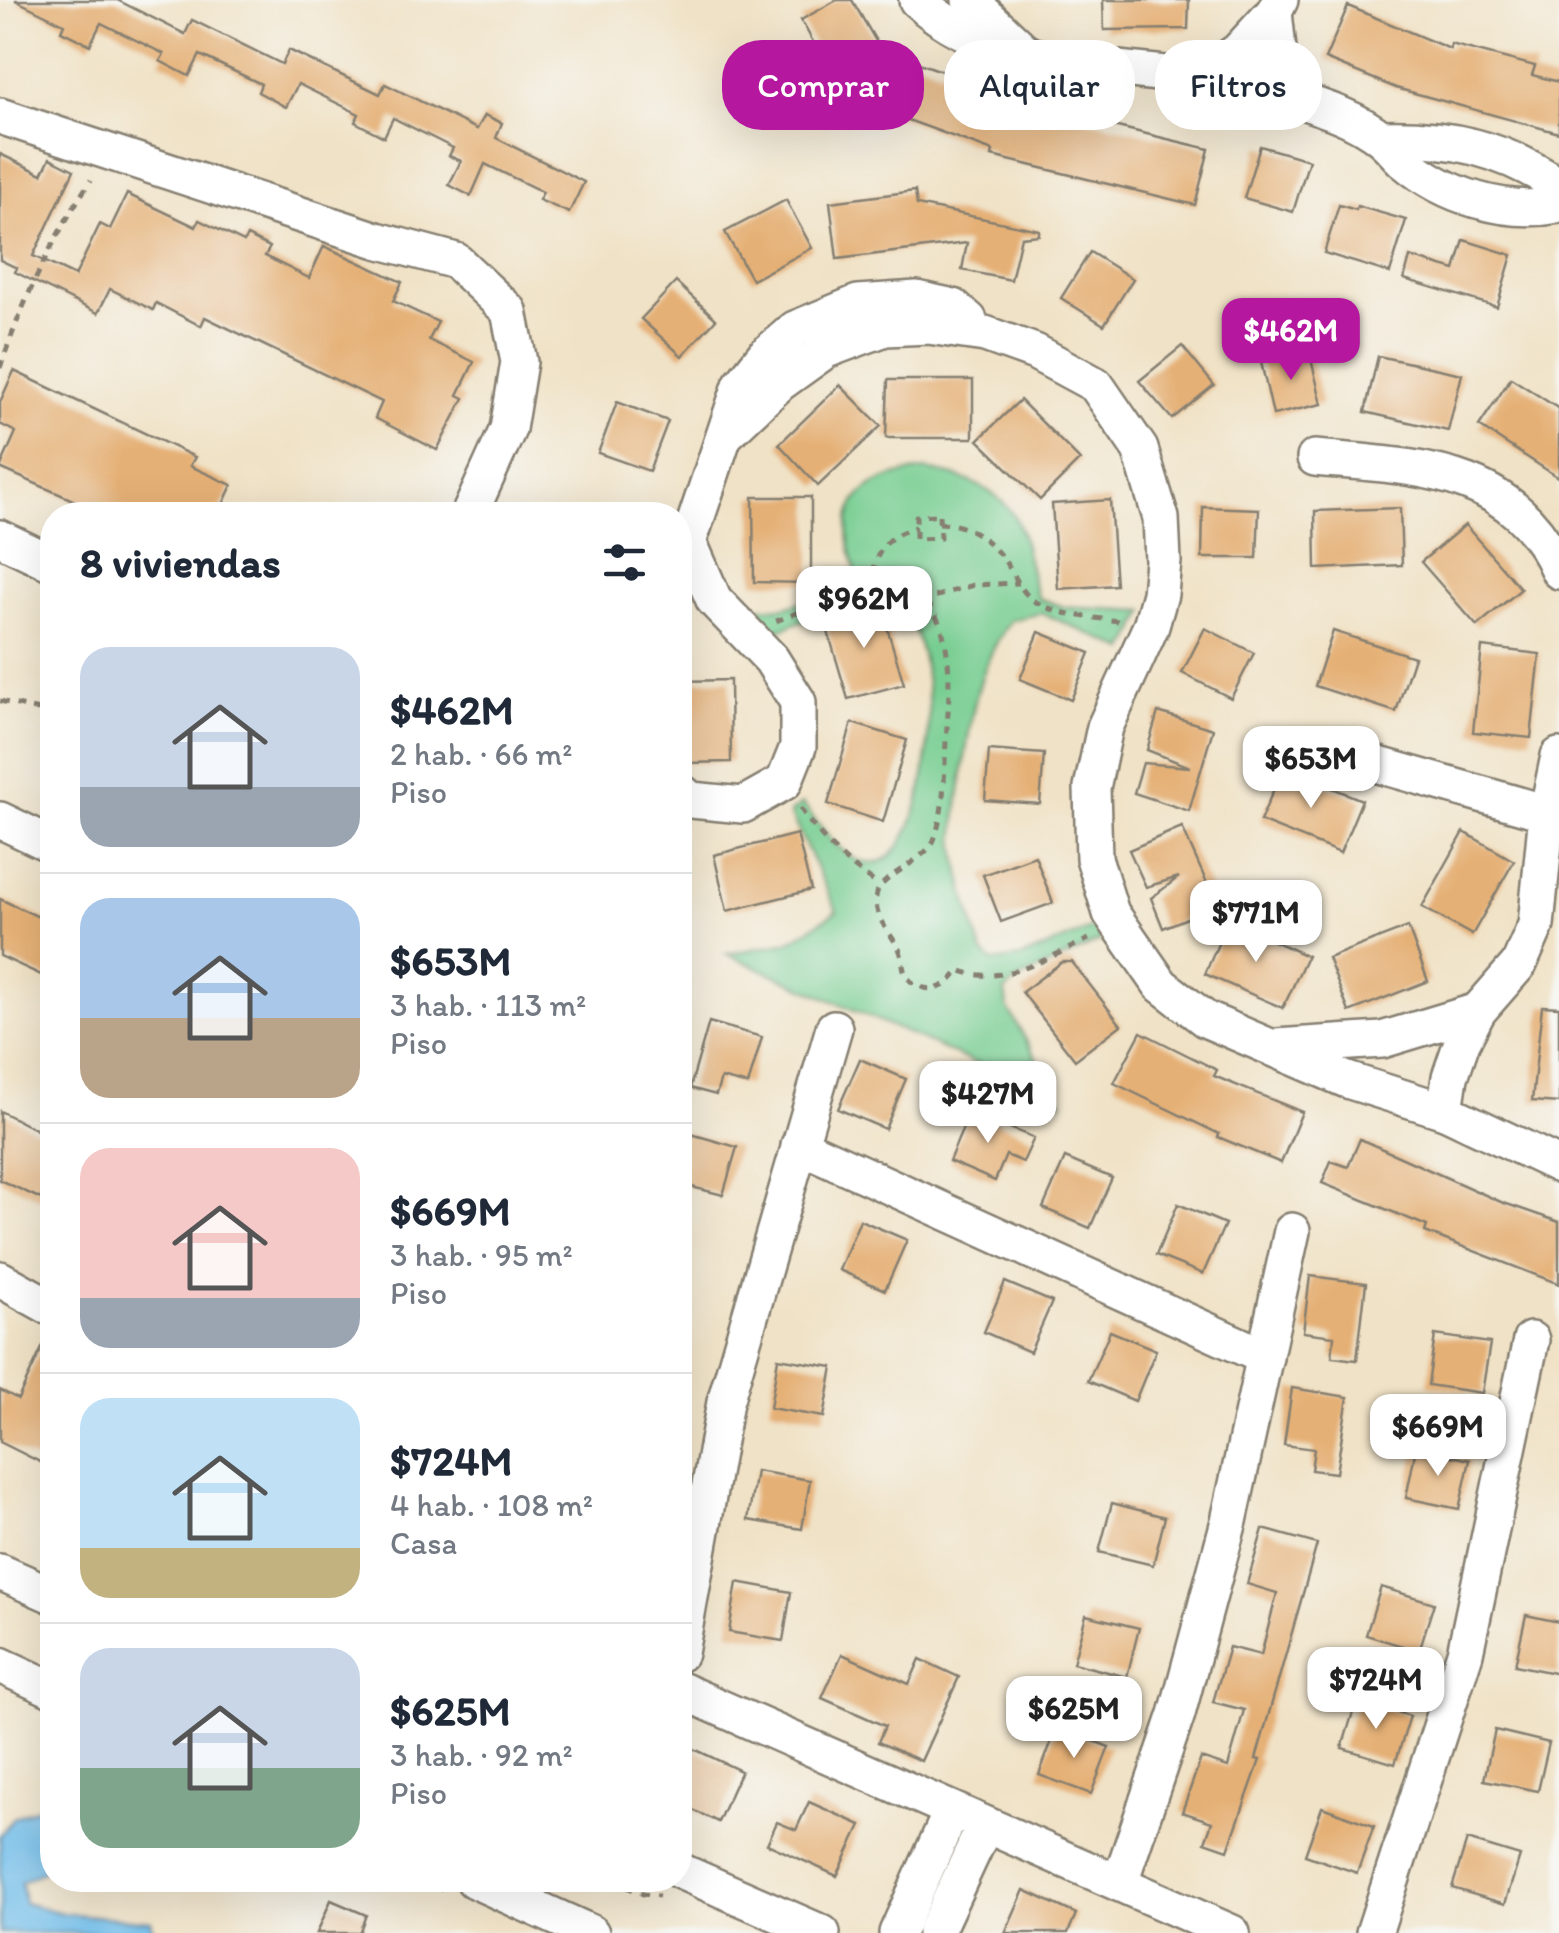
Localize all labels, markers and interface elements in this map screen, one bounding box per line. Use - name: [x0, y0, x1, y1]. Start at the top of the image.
- chip: Comprar: [722, 40, 924, 130]
- chip: Alquilar: [944, 40, 1135, 130]
- chip: Filtros: [1155, 40, 1322, 130]
- pin: $462M: [1221, 298, 1361, 383]
- text: $462M: [1244, 311, 1338, 349]
- icon: filters: [597, 535, 652, 590]
- text: 8 viviendas: [80, 537, 281, 588]
- pin: $962M: [794, 566, 934, 651]
- text: $962M: [818, 579, 910, 617]
- text: $462M: [390, 684, 514, 735]
- icon: home: [160, 687, 280, 807]
- pin: $653M: [1241, 726, 1381, 811]
- text: 2 hab. · 66 m²: [390, 735, 572, 773]
- text: $653M: [1265, 739, 1357, 777]
- text: Piso: [390, 773, 447, 811]
- pin: $771M: [1186, 880, 1326, 965]
- text: $771M: [1212, 893, 1300, 931]
- text: $653M: [390, 935, 511, 986]
- icon: home: [160, 938, 280, 1058]
- text: 3 hab. · 113 m²: [390, 986, 586, 1024]
- text: Piso: [390, 1024, 447, 1062]
- pin: $427M: [918, 1061, 1058, 1146]
- text: $427M: [941, 1074, 1035, 1112]
- text: $669M: [390, 1185, 511, 1236]
- icon: home: [160, 1188, 280, 1308]
- text: 3 hab. · 95 m²: [390, 1236, 573, 1274]
- text: Piso: [390, 1274, 447, 1312]
- pin: $669M: [1368, 1394, 1508, 1479]
- text: $669M: [1392, 1407, 1484, 1445]
- text: $724M: [390, 1435, 512, 1486]
- icon: home: [160, 1438, 280, 1558]
- text: 4 hab. · 108 m²: [390, 1486, 593, 1524]
- text: Casa: [390, 1524, 457, 1562]
- pin: $724M: [1306, 1647, 1446, 1732]
- text: $724M: [1329, 1660, 1423, 1698]
- pin: $625M: [1004, 1676, 1144, 1761]
- text: $625M: [390, 1685, 511, 1736]
- icon: home: [160, 1688, 280, 1808]
- text: $625M: [1028, 1689, 1120, 1727]
- text: 3 hab. · 92 m²: [390, 1736, 573, 1774]
- text: Piso: [390, 1774, 447, 1812]

